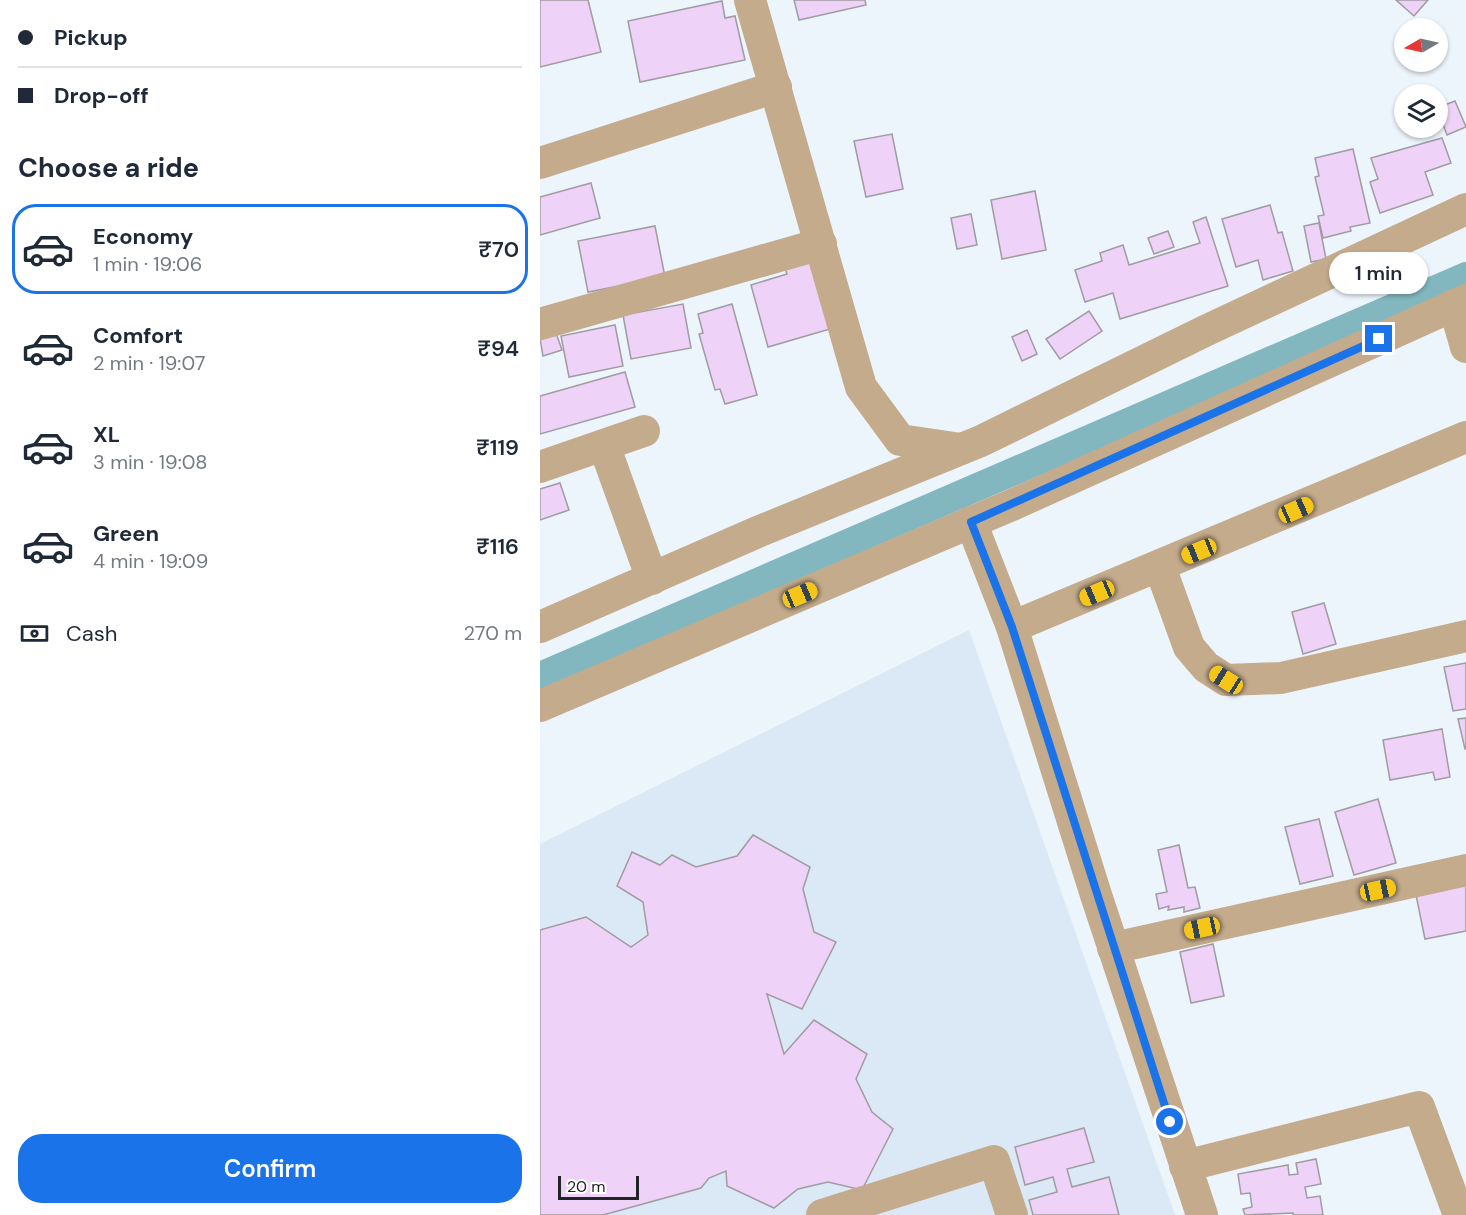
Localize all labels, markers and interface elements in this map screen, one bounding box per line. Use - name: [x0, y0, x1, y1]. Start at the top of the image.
- north arrow: [1394, 18, 1448, 72]
- map controls: [1394, 18, 1448, 138]
- text: Pickup: [54, 23, 128, 52]
- text: Drop-off: [54, 81, 149, 110]
- button: layers: [1394, 84, 1448, 138]
- text: Choose a ride: [18, 150, 199, 185]
- icon: car: [21, 222, 75, 276]
- text: Economy: [93, 222, 193, 251]
- text: ₹70: [478, 235, 519, 264]
- text: 1 min · 19:06: [93, 251, 202, 277]
- callout: 1 min: [1330, 252, 1428, 294]
- text: 1 min: [1355, 260, 1402, 286]
- icon: car: [21, 321, 75, 375]
- text: Comfort: [93, 321, 183, 350]
- route end: [1365, 325, 1392, 352]
- text: ₹94: [477, 334, 519, 363]
- text: 2 min · 19:07: [93, 350, 205, 376]
- icon: car: [21, 420, 75, 474]
- text: XL: [93, 420, 120, 449]
- text: ₹119: [476, 433, 519, 462]
- text: 3 min · 19:08: [93, 449, 208, 475]
- car: [1276, 494, 1316, 526]
- icon: car: [21, 519, 75, 573]
- text: Green: [93, 519, 159, 548]
- text: ₹116: [476, 532, 519, 561]
- car: [1179, 536, 1219, 566]
- text: 4 min · 19:09: [93, 548, 208, 574]
- car: [1077, 578, 1117, 608]
- car: [780, 580, 820, 610]
- icon: cash: [18, 617, 51, 650]
- text: Cash: [66, 619, 117, 648]
- text: 270 m: [464, 620, 522, 646]
- car: [1206, 663, 1246, 697]
- car: [1359, 877, 1397, 903]
- car: [1183, 915, 1221, 941]
- route start: [1156, 1108, 1183, 1135]
- button: Confirm: [18, 1134, 522, 1203]
- scale bar: [558, 1173, 639, 1200]
- text: 20 m: [567, 1176, 606, 1197]

